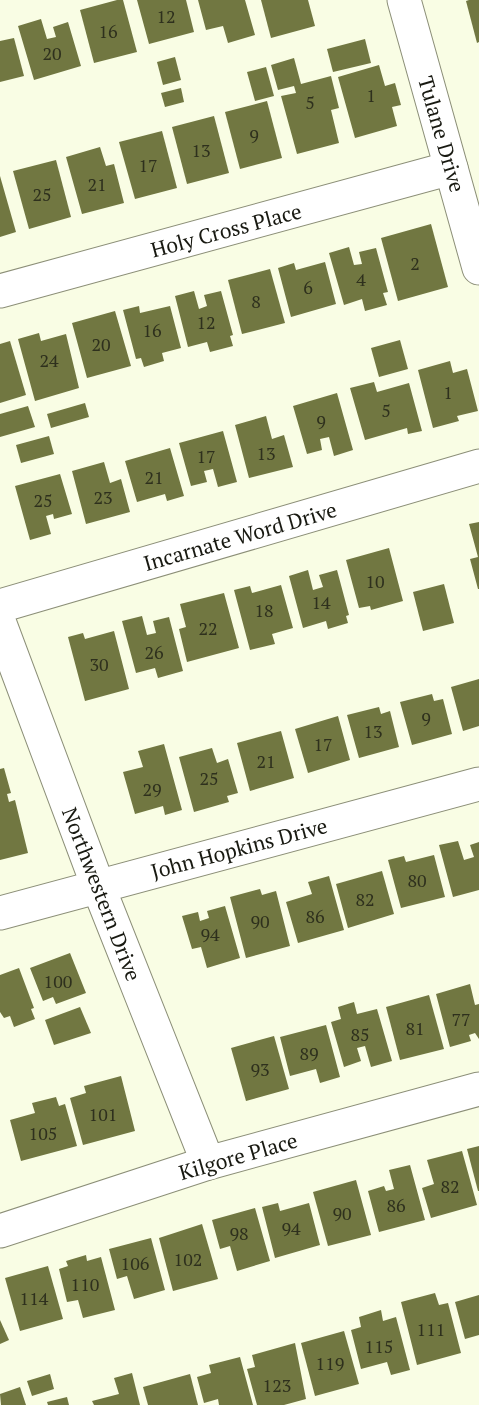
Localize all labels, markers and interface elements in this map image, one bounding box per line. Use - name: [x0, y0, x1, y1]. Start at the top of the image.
- house number: 12: [156, 4, 176, 28]
- house number: 16: [98, 19, 118, 43]
- house number: 20: [42, 41, 62, 65]
- street label: Tulane Drive: [412, 73, 472, 195]
- house number: 1: [366, 83, 376, 107]
- house number: 5: [305, 90, 315, 114]
- house number: 9: [249, 123, 259, 147]
- house number: 13: [191, 138, 211, 162]
- house number: 17: [138, 153, 158, 177]
- house number: 21: [87, 172, 107, 196]
- house number: 25: [32, 182, 52, 206]
- street label: Holy Cross Place: [148, 196, 304, 264]
- house number: 2: [410, 251, 420, 275]
- house number: 4: [356, 267, 366, 291]
- house number: 6: [303, 275, 313, 299]
- house number: 8: [251, 289, 261, 313]
- house number: 12: [196, 310, 216, 334]
- house number: 16: [142, 318, 162, 342]
- house number: 20: [91, 332, 111, 356]
- house number: 24: [39, 348, 59, 372]
- house number: 1: [443, 380, 453, 404]
- house number: 5: [381, 398, 391, 422]
- house number: 9: [316, 409, 326, 433]
- house number: 13: [256, 441, 276, 465]
- house number: 17: [196, 444, 216, 468]
- house number: 21: [144, 465, 164, 489]
- house number: 23: [93, 485, 113, 509]
- house number: 25: [33, 488, 53, 512]
- street label: Incarnate Word Drive: [140, 495, 340, 577]
- house number: 10: [365, 569, 385, 593]
- house number: 14: [311, 590, 331, 614]
- house number: 18: [254, 598, 274, 622]
- house number: 22: [198, 616, 218, 640]
- house number: 26: [144, 640, 164, 664]
- house number: 30: [89, 652, 109, 676]
- house number: 9: [421, 706, 431, 730]
- house number: 13: [363, 719, 383, 743]
- house number: 17: [313, 732, 333, 756]
- house number: 21: [256, 749, 276, 773]
- house number: 25: [199, 766, 219, 790]
- house number: 29: [142, 777, 162, 801]
- street label: Northwestern Drive: [56, 803, 148, 985]
- street label: John Hopkins Drive: [148, 811, 330, 885]
- house number: 80: [407, 868, 427, 892]
- house number: 82: [355, 887, 375, 911]
- house number: 86: [305, 904, 325, 928]
- house number: 90: [250, 909, 270, 933]
- house number: 94: [200, 922, 220, 946]
- house number: 100: [44, 969, 72, 993]
- house number: 77: [451, 1007, 471, 1031]
- house number: 81: [405, 1016, 425, 1040]
- house number: 85: [350, 1022, 370, 1046]
- house number: 89: [299, 1041, 319, 1065]
- house number: 93: [250, 1057, 270, 1081]
- house number: 101: [89, 1102, 117, 1126]
- house number: 105: [29, 1121, 57, 1145]
- street label: Kilgore Place: [175, 1126, 301, 1186]
- house number: 82: [440, 1174, 460, 1198]
- house number: 86: [386, 1193, 406, 1217]
- house number: 90: [332, 1201, 352, 1225]
- house number: 94: [281, 1216, 301, 1240]
- house number: 98: [229, 1221, 249, 1245]
- house number: 102: [174, 1247, 202, 1271]
- house number: 106: [121, 1251, 150, 1275]
- house number: 110: [71, 1272, 99, 1296]
- house number: 114: [20, 1286, 49, 1310]
- house number: 111: [417, 1317, 445, 1341]
- house number: 115: [365, 1334, 393, 1358]
- house number: 119: [316, 1351, 344, 1375]
- house number: 123: [263, 1373, 291, 1397]

